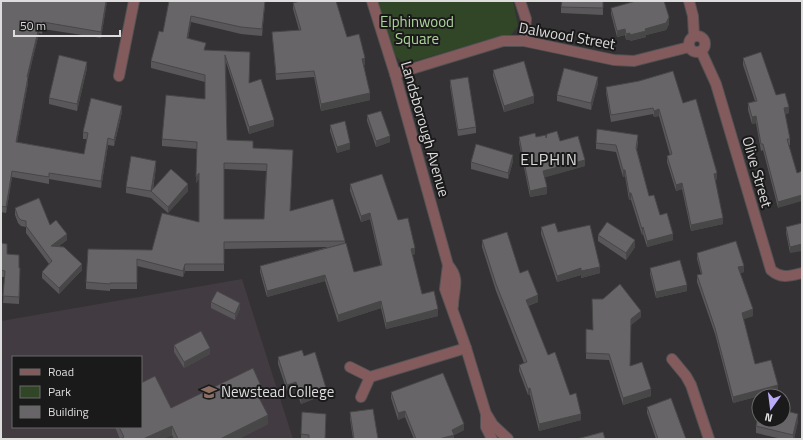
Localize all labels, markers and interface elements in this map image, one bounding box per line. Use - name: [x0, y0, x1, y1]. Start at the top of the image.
- park label: Elphinwood Square: [380, 10, 454, 50]
- scale bar: [14, 12, 120, 38]
- text: 50 m: [20, 16, 46, 35]
- street label: Dalwood Street: [517, 16, 618, 55]
- street label: Landsborough Avenue: [395, 58, 456, 200]
- street label: Olive Street: [736, 133, 779, 211]
- district label: ELPHIN: [520, 147, 578, 171]
- legend: [12, 356, 142, 428]
- text: Road: [48, 362, 74, 381]
- place label: Newstead College: [221, 380, 334, 403]
- text: Park: [48, 382, 71, 401]
- school or university icon: Newstead College: [200, 383, 218, 401]
- north arrow: [751, 388, 791, 428]
- text: Building: [48, 402, 89, 421]
- text: N: [763, 409, 774, 426]

